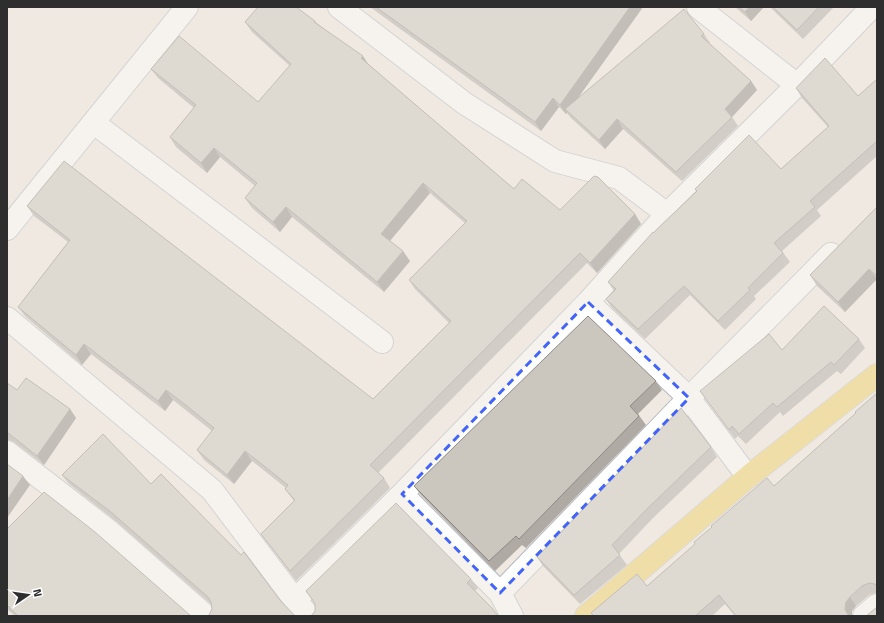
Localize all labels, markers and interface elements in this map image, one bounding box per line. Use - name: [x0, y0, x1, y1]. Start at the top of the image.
- north arrow: [8, 575, 48, 615]
- text: N: [29, 587, 46, 598]

